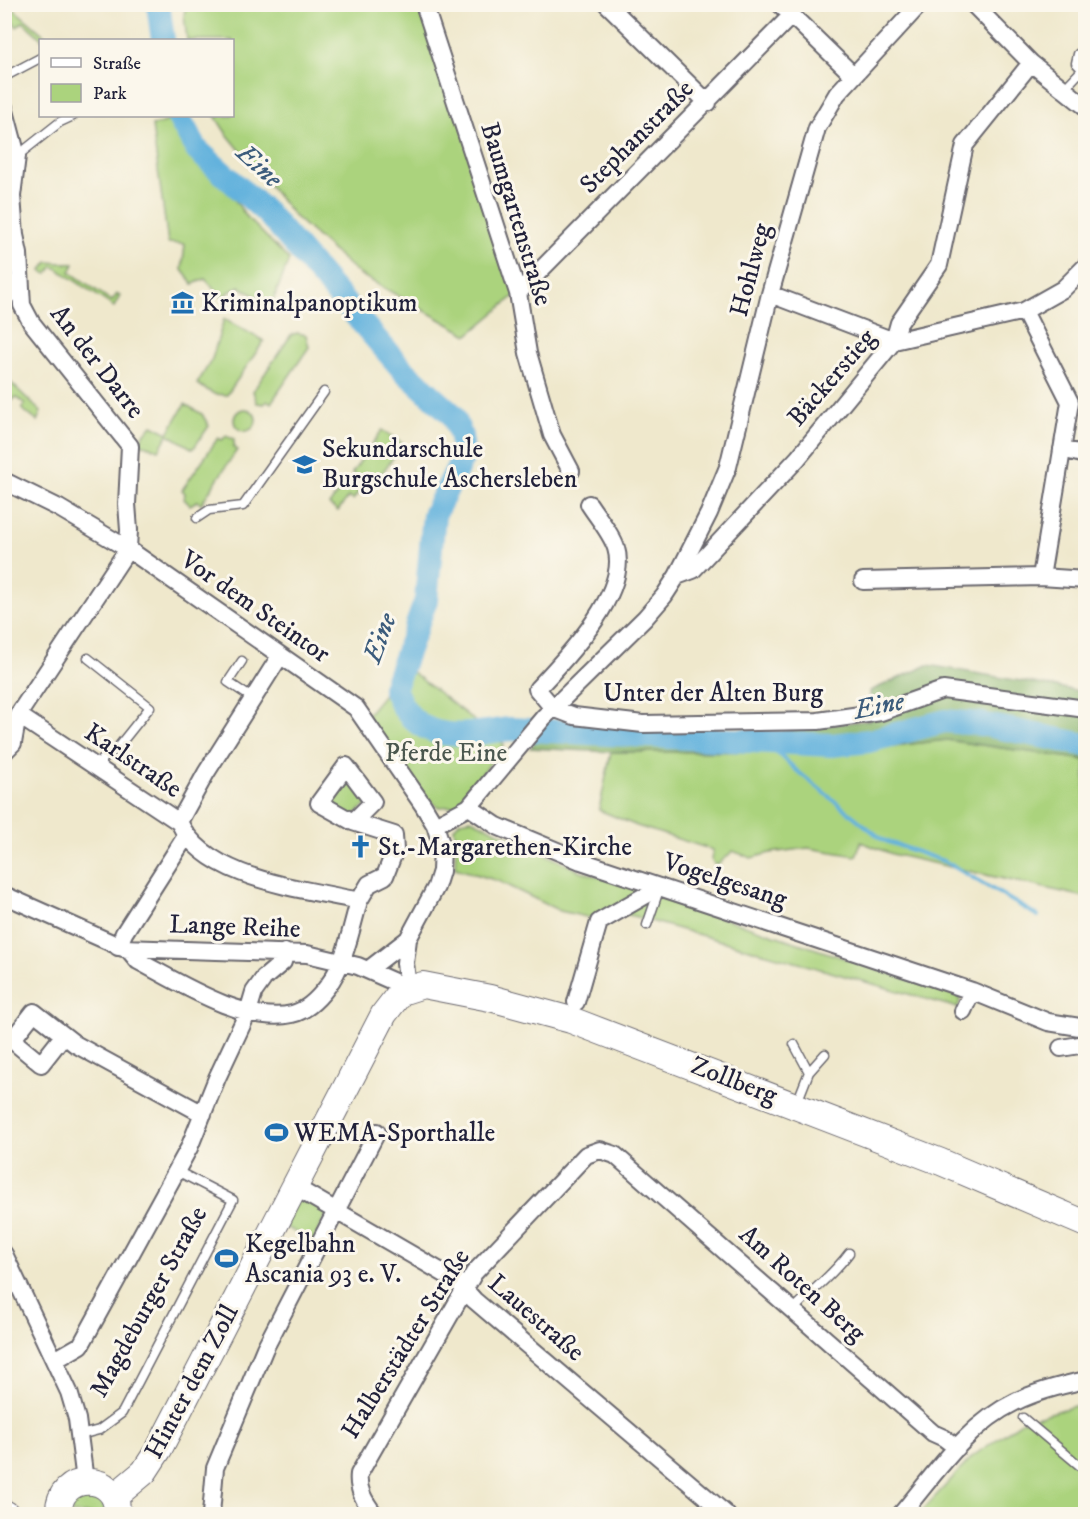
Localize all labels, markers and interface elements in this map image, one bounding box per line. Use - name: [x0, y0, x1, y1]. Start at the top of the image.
- legend: [39, 39, 234, 117]
- text: Straße: [93, 53, 141, 75]
- street label: Stephanstraße: [573, 73, 701, 201]
- text: Park: [93, 83, 127, 105]
- street label: Baumgartenstraße: [472, 118, 560, 310]
- water label: Eine: [227, 135, 290, 196]
- street label: Hohlweg: [723, 219, 779, 320]
- place label: Kriminalpanoptikum: [201, 287, 418, 320]
- museum icon: Kriminalpanoptikum: [170, 290, 196, 316]
- street label: An der Darre: [42, 299, 152, 425]
- street label: Bäckerstieg: [781, 322, 884, 434]
- place label: Sekundarschule Burgschule Aschersleben: [322, 433, 578, 496]
- school or university icon: Sekundarschule Burgschule Aschersleben: [291, 451, 317, 477]
- street label: Vor dem Steintor: [173, 543, 336, 671]
- water label: Eine: [355, 608, 405, 669]
- street label: Unter der Alten Burg: [603, 677, 823, 710]
- water label: Eine: [849, 684, 908, 728]
- street label: Karlstraße: [78, 716, 188, 806]
- park label: Pferde Eine: [385, 737, 507, 770]
- place label: St.-Margarethen-Kirche: [378, 831, 632, 864]
- church icon: St.-Margarethen-Kirche: [347, 834, 373, 860]
- street label: Vogelgesang: [658, 845, 791, 917]
- street label: Lange Reihe: [169, 908, 301, 946]
- street label: Zollberg: [686, 1049, 782, 1113]
- place label: WEMA-Sporthalle: [293, 1117, 495, 1150]
- sports icon: WEMA-Sporthalle: [263, 1120, 289, 1146]
- street label: Magdeburger Straße: [83, 1201, 215, 1403]
- street label: Am Roten Berg: [732, 1218, 872, 1350]
- place label: Kegelbahn Ascania 93 e. V.: [245, 1228, 401, 1291]
- street label: Halberstädter Straße: [334, 1243, 478, 1445]
- sports icon: Kegelbahn Ascania 93 e. V.: [214, 1246, 240, 1272]
- street label: Lauestraße: [481, 1267, 591, 1369]
- street label: Hinter dem Zoll: [138, 1299, 247, 1465]

